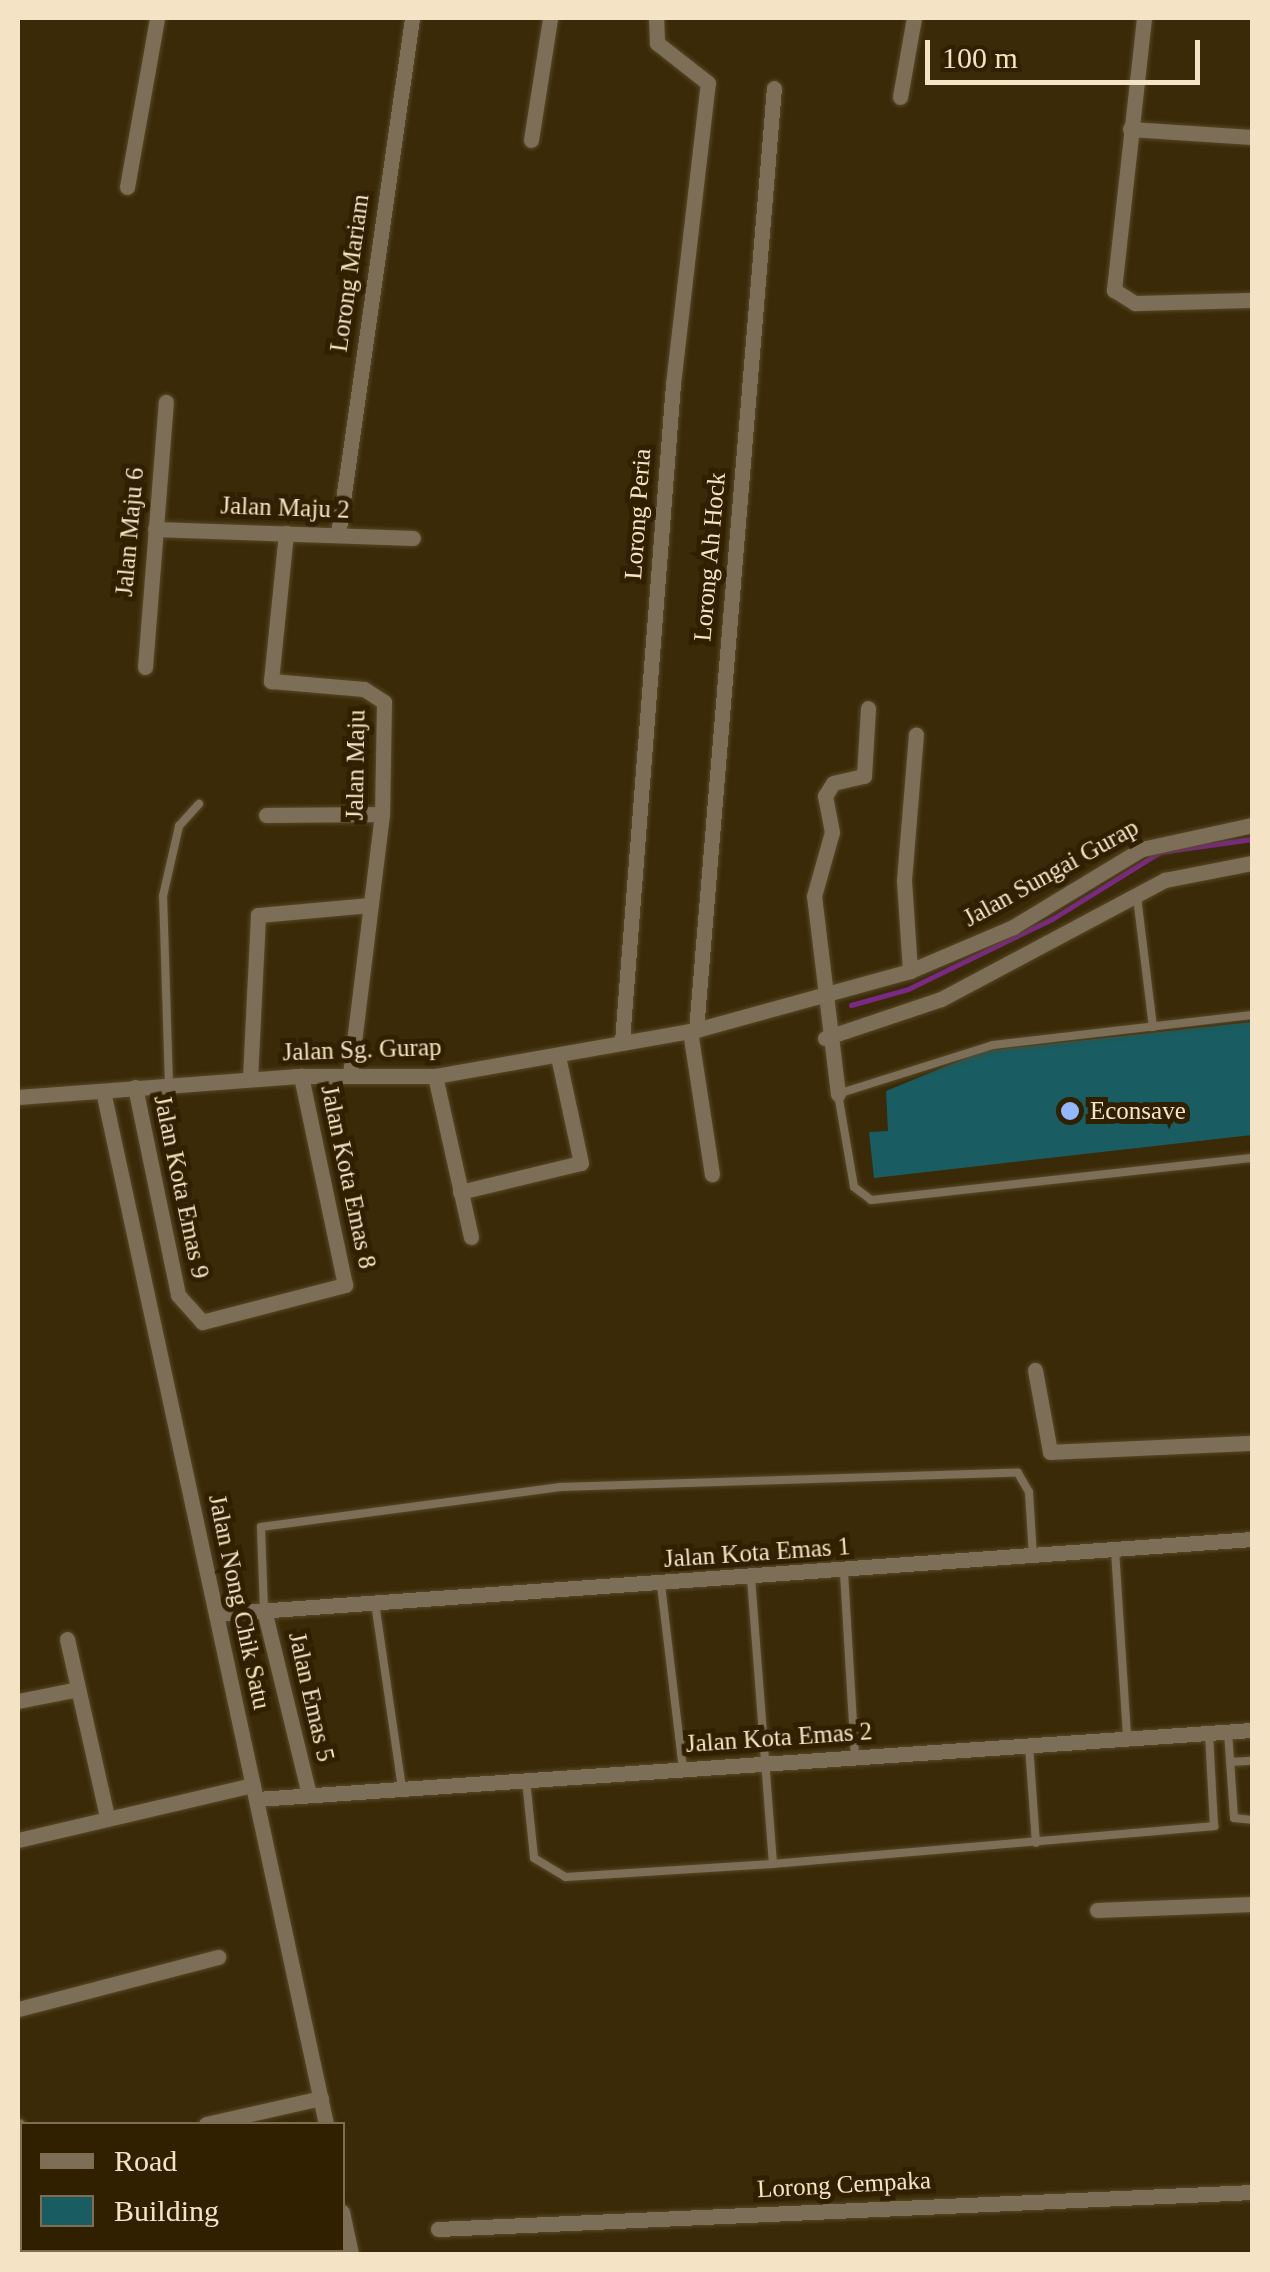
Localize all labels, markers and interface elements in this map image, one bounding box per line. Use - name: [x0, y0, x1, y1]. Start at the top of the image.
- scale bar: [930, 20, 1205, 82]
- text: 100 m: [942, 41, 1018, 74]
- street label: Lorong Mariam: [324, 192, 376, 354]
- street label: Lorong Peria: [618, 448, 658, 580]
- street label: Jalan Maju 6: [109, 466, 151, 598]
- street label: Lorong Ah Hock: [688, 471, 732, 643]
- street label: Jalan Maju 2: [220, 491, 350, 525]
- street label: Jalan Maju: [340, 710, 372, 820]
- street label: Jalan Sungai Gurap: [958, 812, 1144, 934]
- street label: Jalan Sg. Gurap: [282, 1032, 442, 1068]
- street label: Jalan Kota Emas 8: [314, 1083, 382, 1271]
- street label: Jalan Kota Emas 9: [147, 1093, 215, 1281]
- place label: Econsave: [1090, 1096, 1186, 1126]
- marker: Econsave: [1059, 1100, 1081, 1122]
- street label: Jalan Nong Chik Satu: [202, 1492, 276, 1712]
- street label: Jalan Kota Emas 1: [663, 1532, 851, 1574]
- street label: Jalan Emas 5: [282, 1629, 340, 1765]
- street label: Jalan Kota Emas 2: [685, 1717, 873, 1759]
- legend: [20, 2122, 345, 2252]
- text: Road: [114, 2144, 177, 2177]
- street label: Lorong Cempaka: [756, 2165, 932, 2205]
- text: Building: [114, 2194, 219, 2227]

